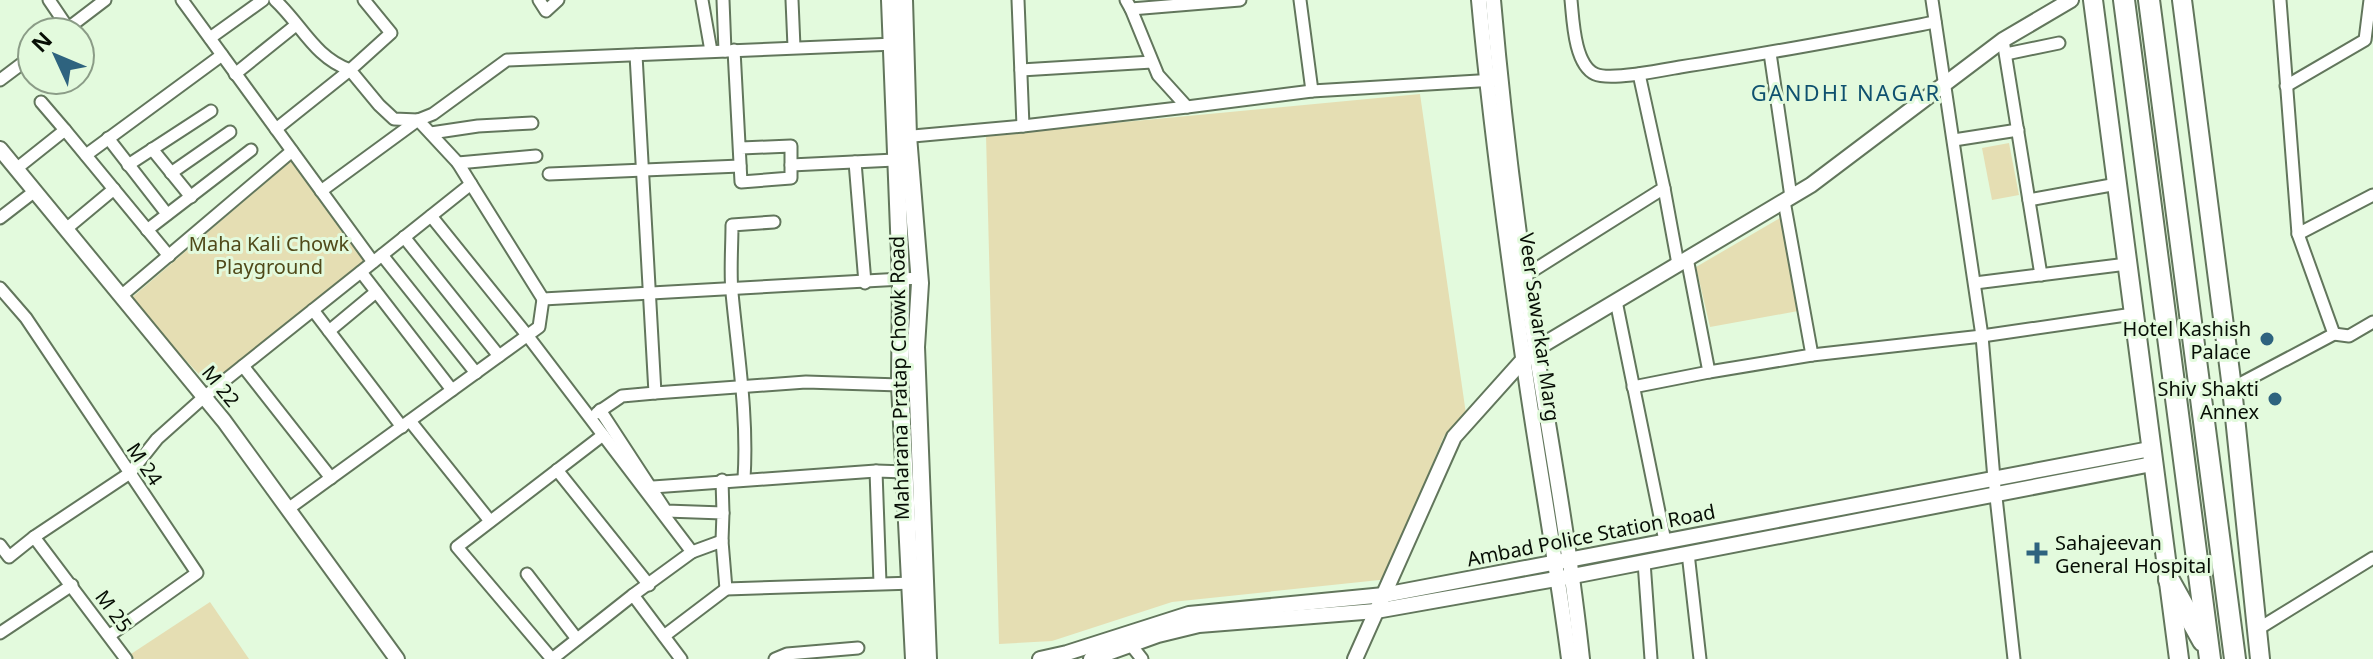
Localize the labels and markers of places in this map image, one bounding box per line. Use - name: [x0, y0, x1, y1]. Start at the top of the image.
- place label: Hotel Kashish Palace: [2123, 315, 2251, 365]
- marker: Hotel Kashish Palace: [2258, 330, 2276, 348]
- place label: Shiv Shakti Annex: [2158, 375, 2259, 425]
- marker: Shiv Shakti Annex: [2266, 390, 2284, 408]
- place label: Sahajeevan General Hospital: [2055, 529, 2211, 579]
- marker: Sahajeevan General Hospital: [2026, 542, 2048, 564]

